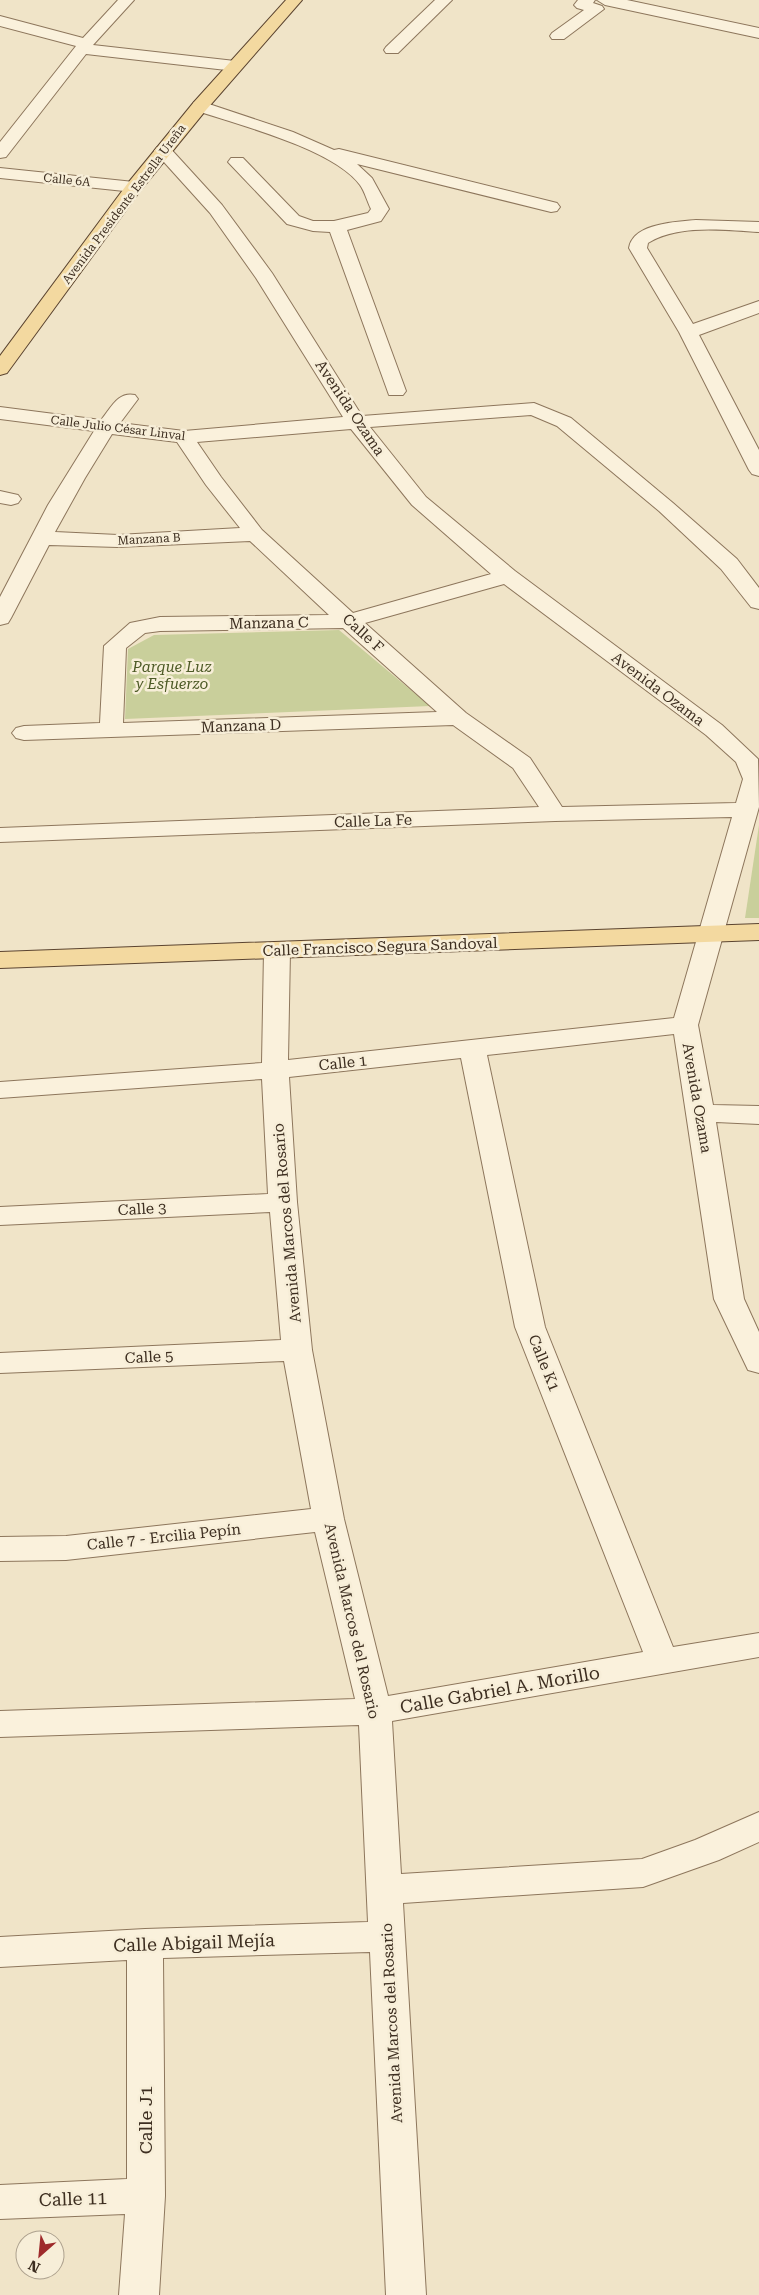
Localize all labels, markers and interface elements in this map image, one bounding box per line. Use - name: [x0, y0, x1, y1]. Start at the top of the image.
- street label: Avenida Presidente Estrella Ureña: [59, 121, 189, 287]
- street label: Calle 6A: [43, 171, 92, 189]
- street label: Avenida Ozama: [311, 357, 389, 459]
- street label: Calle Julio César Linval: [50, 413, 186, 443]
- street label: Manzana B: [117, 530, 181, 548]
- street label: Calle F: [339, 610, 387, 656]
- street label: Manzana C: [229, 613, 309, 633]
- street label: Avenida Ozama: [608, 648, 708, 730]
- park label: Parque Luz y Esfuerzo: [131, 658, 212, 693]
- street label: Manzana D: [201, 716, 281, 736]
- street label: Calle La Fe: [334, 811, 412, 831]
- street label: Calle Francisco Segura Sandoval: [262, 934, 498, 960]
- street label: Avenida Ozama: [678, 1042, 716, 1154]
- street label: Calle 1: [318, 1052, 368, 1074]
- street label: Avenida Marcos del Rosario: [269, 1122, 305, 1324]
- street label: Calle 3: [117, 1199, 167, 1219]
- street label: Calle K1: [525, 1332, 563, 1394]
- street label: Calle 5: [124, 1347, 174, 1367]
- street label: Calle 7 - Ercilia Pepín: [86, 1520, 242, 1554]
- street label: Avenida Marcos del Rosario: [321, 1521, 383, 1721]
- street label: Calle Gabriel A. Morillo: [398, 1662, 601, 1717]
- street label: Avenida Marcos del Rosario: [378, 1922, 406, 2124]
- street label: Calle Abigail Mejía: [113, 1929, 275, 1956]
- street label: Calle J1: [135, 2086, 156, 2154]
- street label: Calle 11: [38, 2187, 108, 2210]
- north arrow: [15, 2230, 65, 2280]
- text: N: [25, 2257, 43, 2276]

